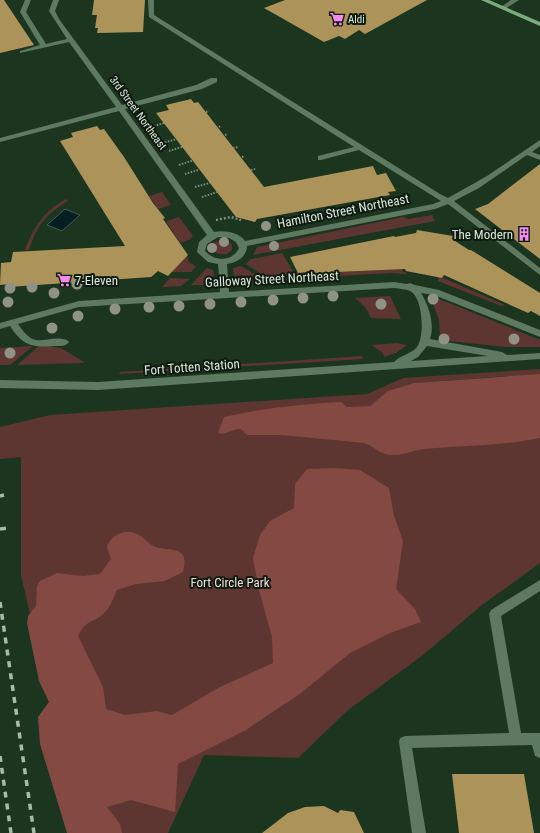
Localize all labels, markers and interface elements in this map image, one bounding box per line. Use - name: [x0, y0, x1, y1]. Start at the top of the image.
- supermarket icon: Aldi: [329, 11, 345, 27]
- place label: Aldi: [348, 13, 365, 26]
- street label: 3rd Street Northeast: [107, 74, 169, 152]
- street label: Hamilton Street Northeast: [276, 191, 410, 231]
- building icon: The Modern: [516, 226, 532, 242]
- place label: The Modern: [452, 227, 513, 242]
- street label: Galloway Street Northeast: [205, 268, 339, 290]
- supermarket icon: 7-Eleven: [56, 272, 72, 288]
- place label: 7-Eleven: [75, 273, 118, 288]
- street label: Fort Totten Station: [144, 356, 240, 378]
- park label: Fort Circle Park: [190, 575, 270, 590]

